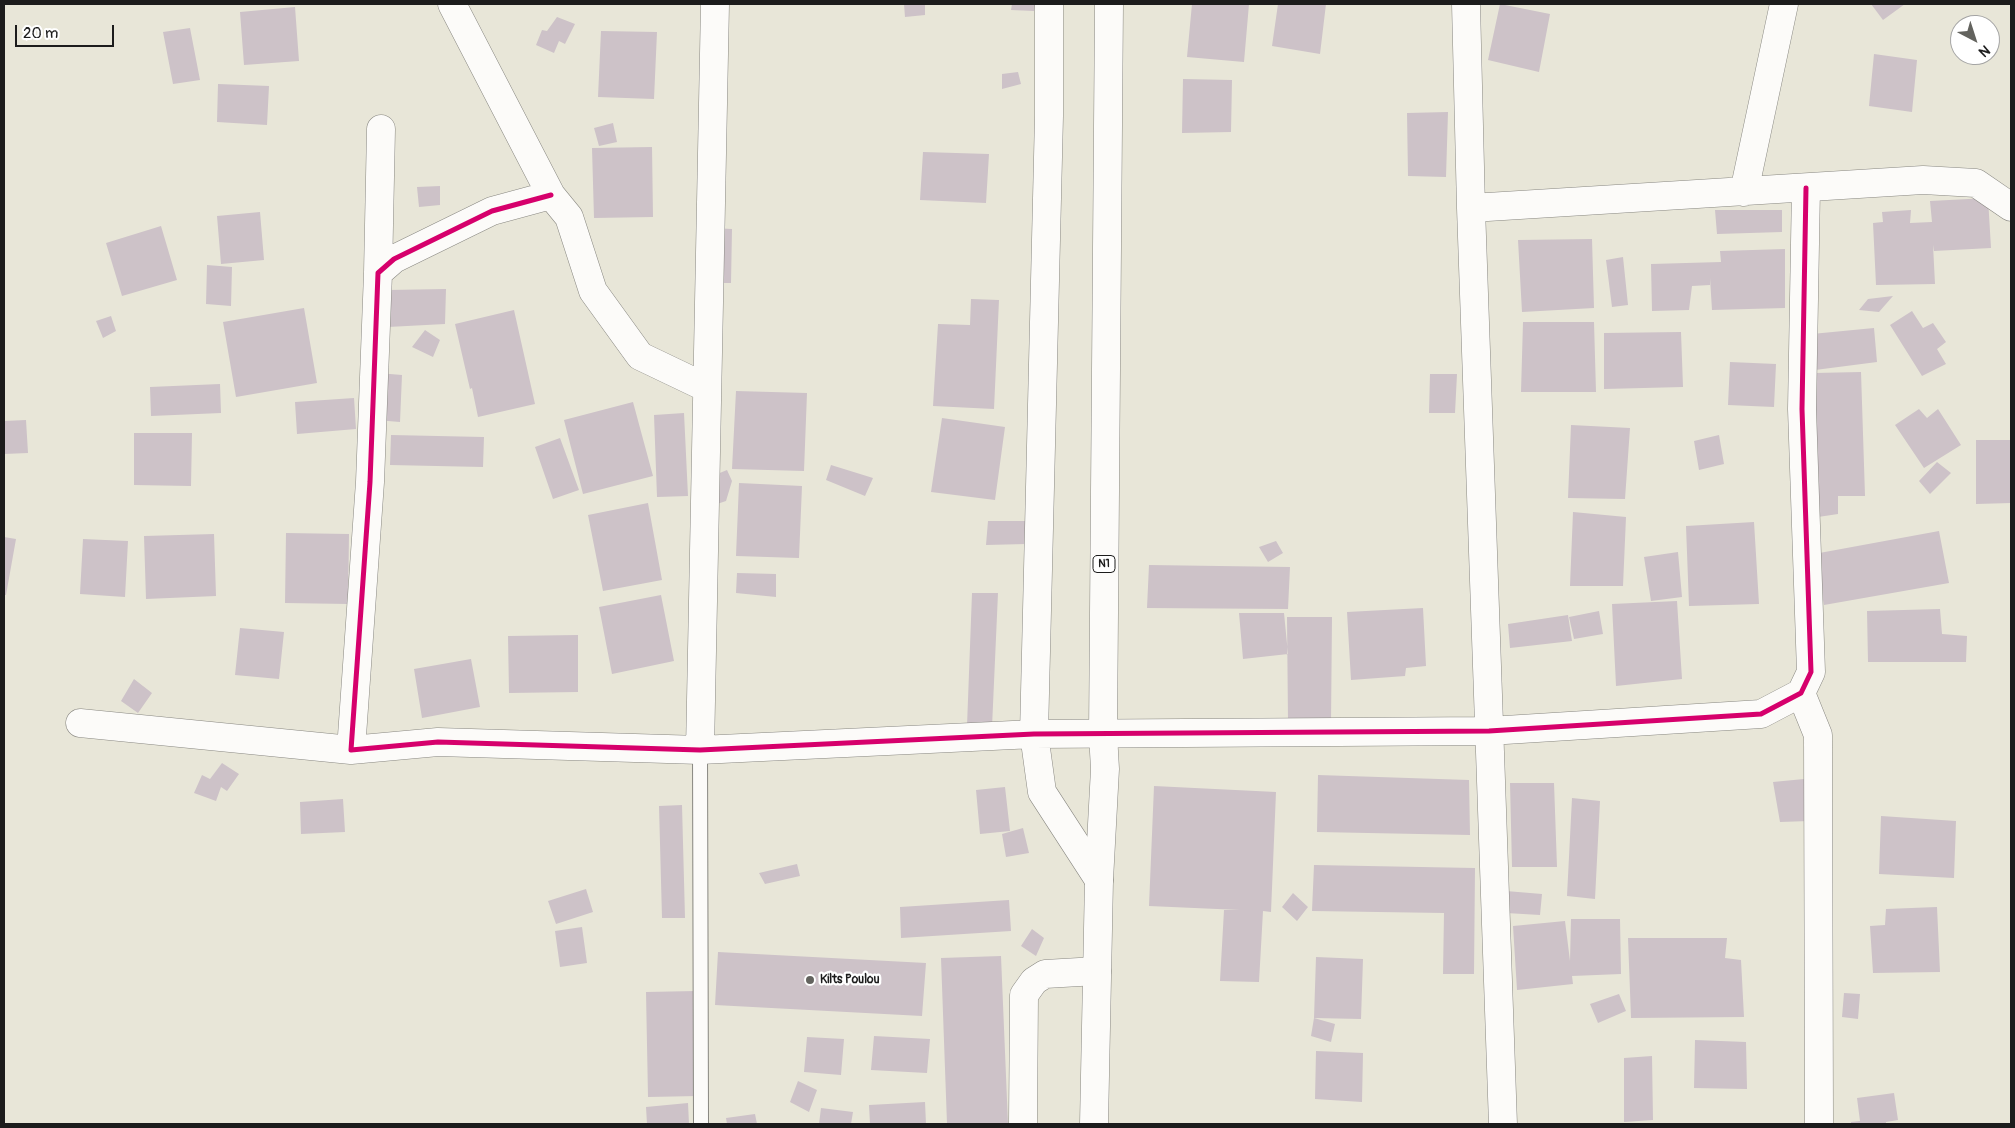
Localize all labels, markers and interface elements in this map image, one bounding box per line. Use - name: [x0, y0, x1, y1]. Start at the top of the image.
- scale bar: [18, 15, 116, 47]
- north arrow: [1950, 15, 2000, 65]
- text: 20 m: [23, 24, 58, 43]
- text: N: [1975, 42, 1993, 61]
- road number: N1: [1093, 556, 1115, 572]
- place label: Kilts Poulou: [820, 973, 879, 987]
- marker: Kilts Poulou: [804, 974, 816, 986]

